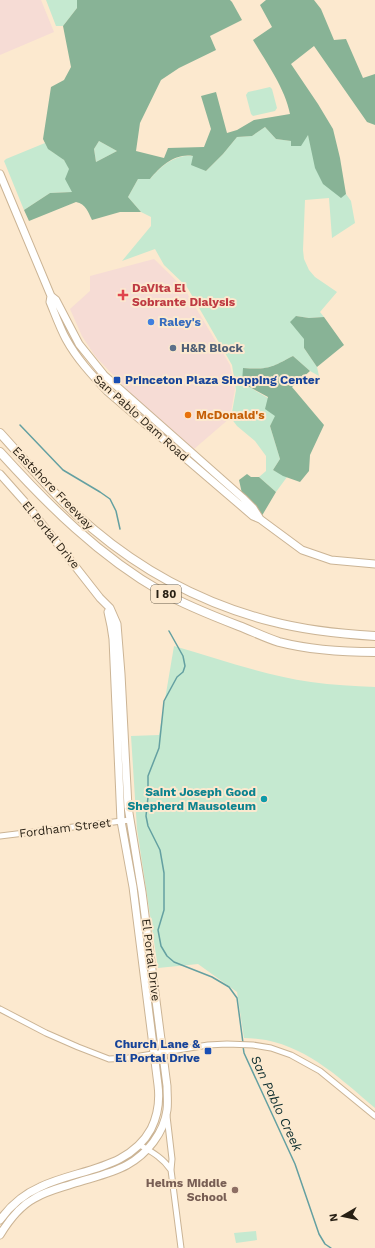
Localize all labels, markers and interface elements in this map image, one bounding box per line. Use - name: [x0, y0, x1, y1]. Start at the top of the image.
- place label: DaVita El Sobrante Dialysis: [132, 281, 236, 309]
- marker: DaVita El Sobrante Dialysis: [117, 289, 129, 301]
- place label: Raley's: [159, 315, 202, 329]
- marker: Raley's: [146, 317, 156, 327]
- place label: H&R Block: [181, 341, 243, 355]
- marker: H&R Block: [168, 343, 178, 353]
- street label: San Pablo Dam Road: [91, 372, 191, 464]
- place label: Princeton Plaza Shopping Center: [125, 373, 321, 387]
- marker: Princeton Plaza Shopping Center: [112, 375, 122, 385]
- place label: McDonald's: [196, 408, 265, 422]
- marker: McDonald's: [183, 410, 193, 420]
- street label: Eastshore Freeway: [10, 443, 97, 533]
- street label: El Portal Drive: [19, 498, 83, 572]
- road number: I 80: [151, 585, 181, 603]
- place label: Saint Joseph Good Shepherd Mausoleum: [128, 785, 256, 813]
- marker: Saint Joseph Good Shepherd Mausoleum: [259, 794, 269, 804]
- street label: Fordham Street: [19, 815, 111, 841]
- street label: El Portal Drive: [139, 918, 163, 1002]
- place label: Church Lane & El Portal Drive: [114, 1037, 200, 1065]
- marker: Church Lane & El Portal Drive: [203, 1046, 213, 1056]
- water label: San Pablo Creek: [248, 1053, 306, 1154]
- place label: Helms Middle School: [146, 1176, 227, 1204]
- marker: Helms Middle School: [230, 1185, 240, 1195]
- north arrow: [323, 1196, 363, 1236]
- text: N: [327, 1212, 341, 1223]

